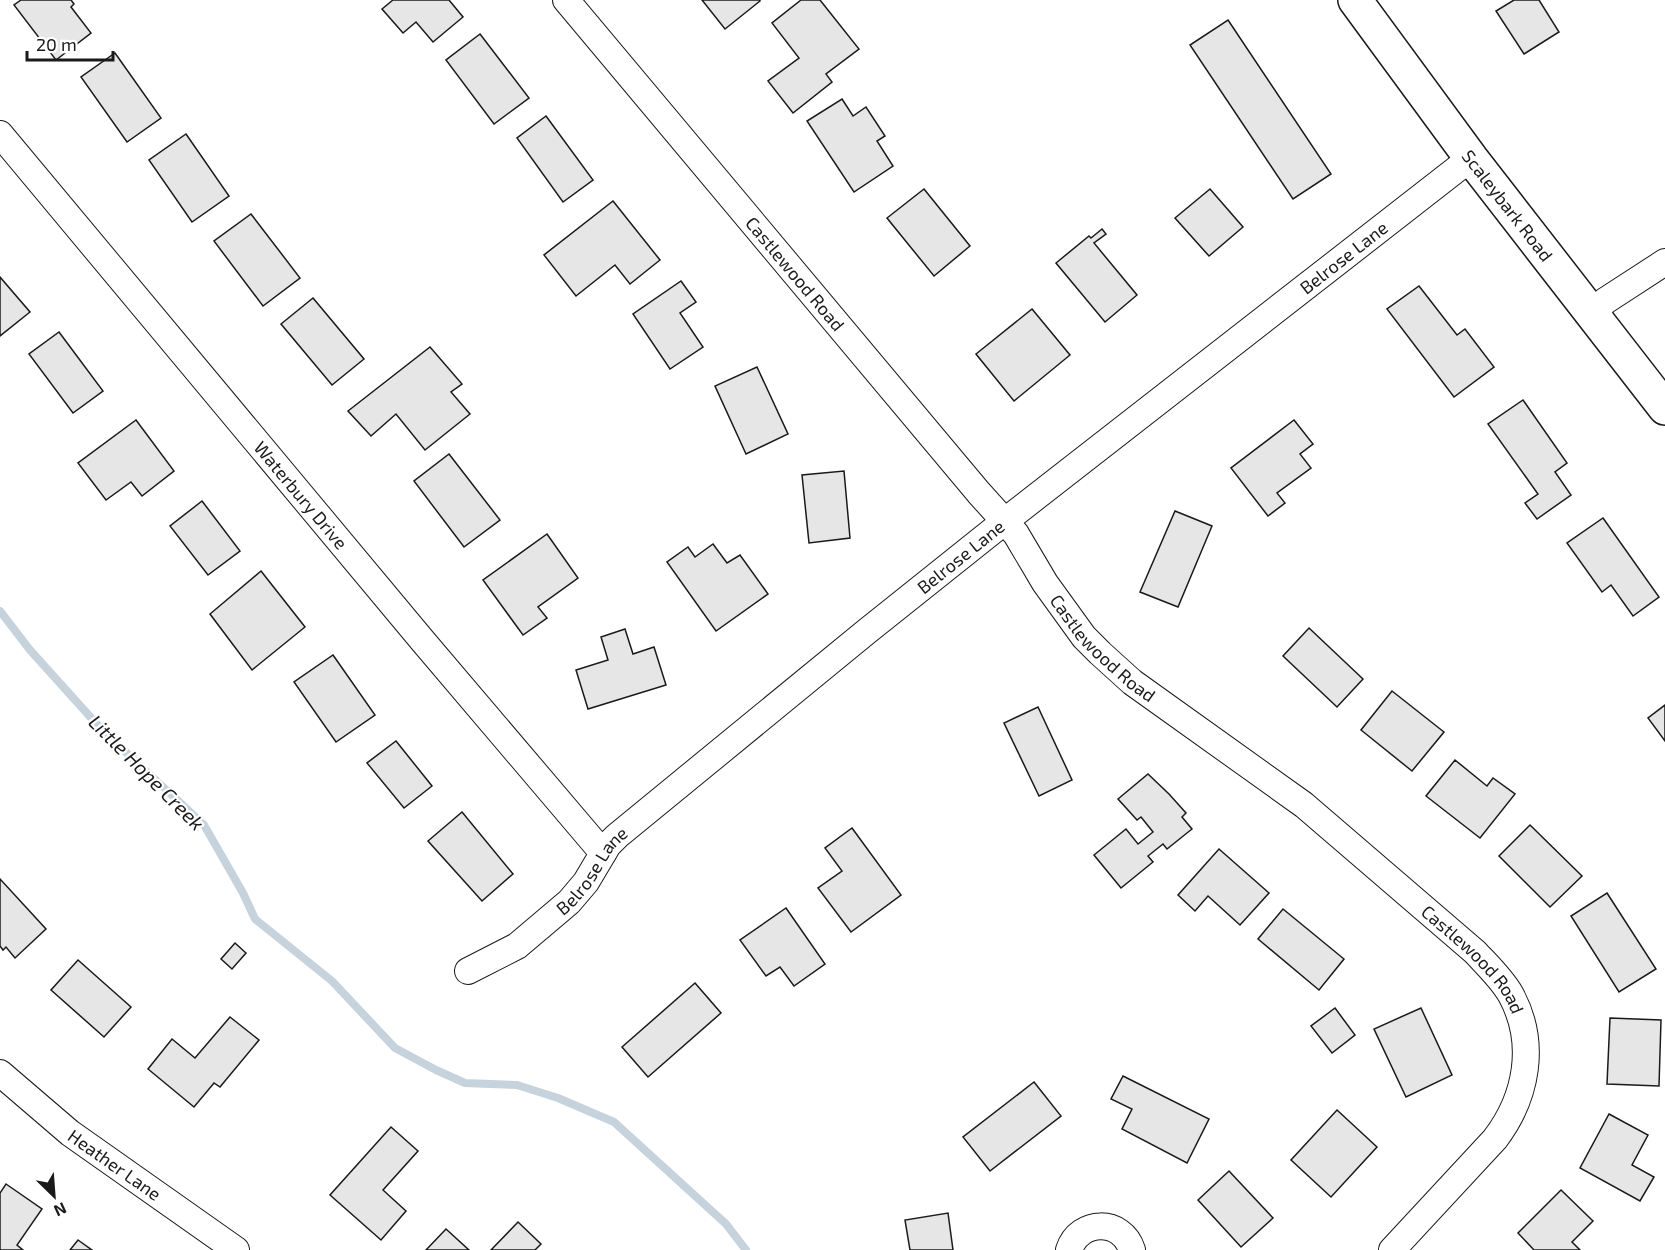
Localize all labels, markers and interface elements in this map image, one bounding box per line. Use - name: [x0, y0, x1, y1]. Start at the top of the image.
- scale bar: [27, 24, 112, 62]
- text: 20 m: [36, 33, 77, 55]
- street label: Scaleybark Road: [1458, 145, 1558, 266]
- street label: Castlewood Road: [741, 212, 849, 335]
- street label: Belrose Lane: [1295, 216, 1392, 298]
- street label: Waterbury Drive: [250, 436, 352, 554]
- street label: Belrose Lane: [912, 515, 1009, 598]
- street label: Castlewood Road: [1046, 590, 1160, 706]
- water label: Little Hope Creek: [84, 709, 210, 835]
- street label: Belrose Lane: [551, 821, 631, 919]
- street label: Castlewood Road: [1417, 900, 1529, 1017]
- street label: Heather Lane: [64, 1124, 166, 1205]
- north arrow: [24, 1166, 84, 1226]
- text: N: [51, 1199, 70, 1221]

